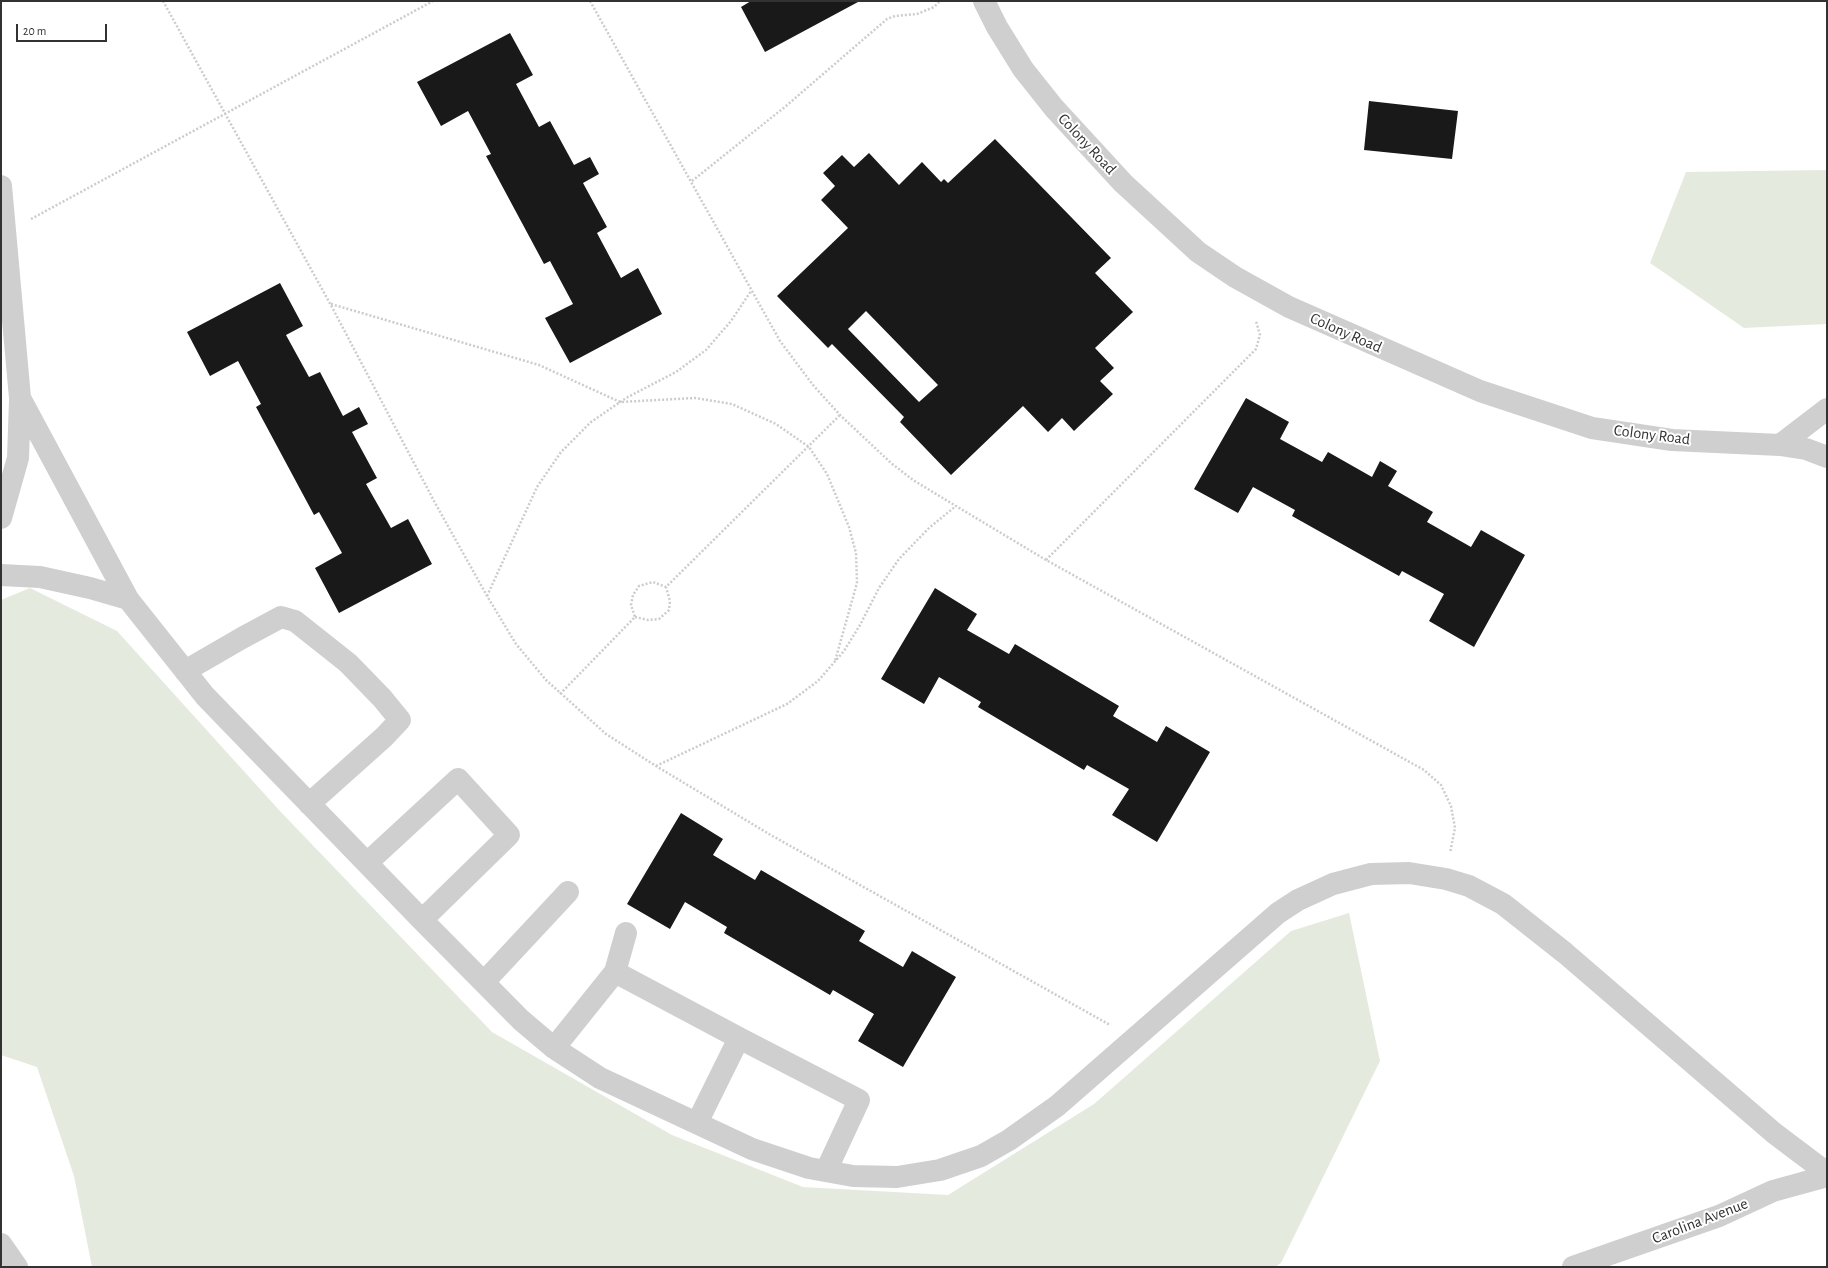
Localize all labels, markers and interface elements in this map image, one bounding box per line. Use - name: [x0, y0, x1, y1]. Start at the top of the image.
- scale bar: [18, 16, 109, 42]
- text: 20 m: [23, 25, 46, 37]
- street label: Colony Road: [1054, 109, 1120, 179]
- street label: Colony Road: [1307, 309, 1385, 357]
- street label: Colony Road: [1613, 421, 1691, 449]
- street label: Carolina Avenue: [1649, 1194, 1751, 1248]

